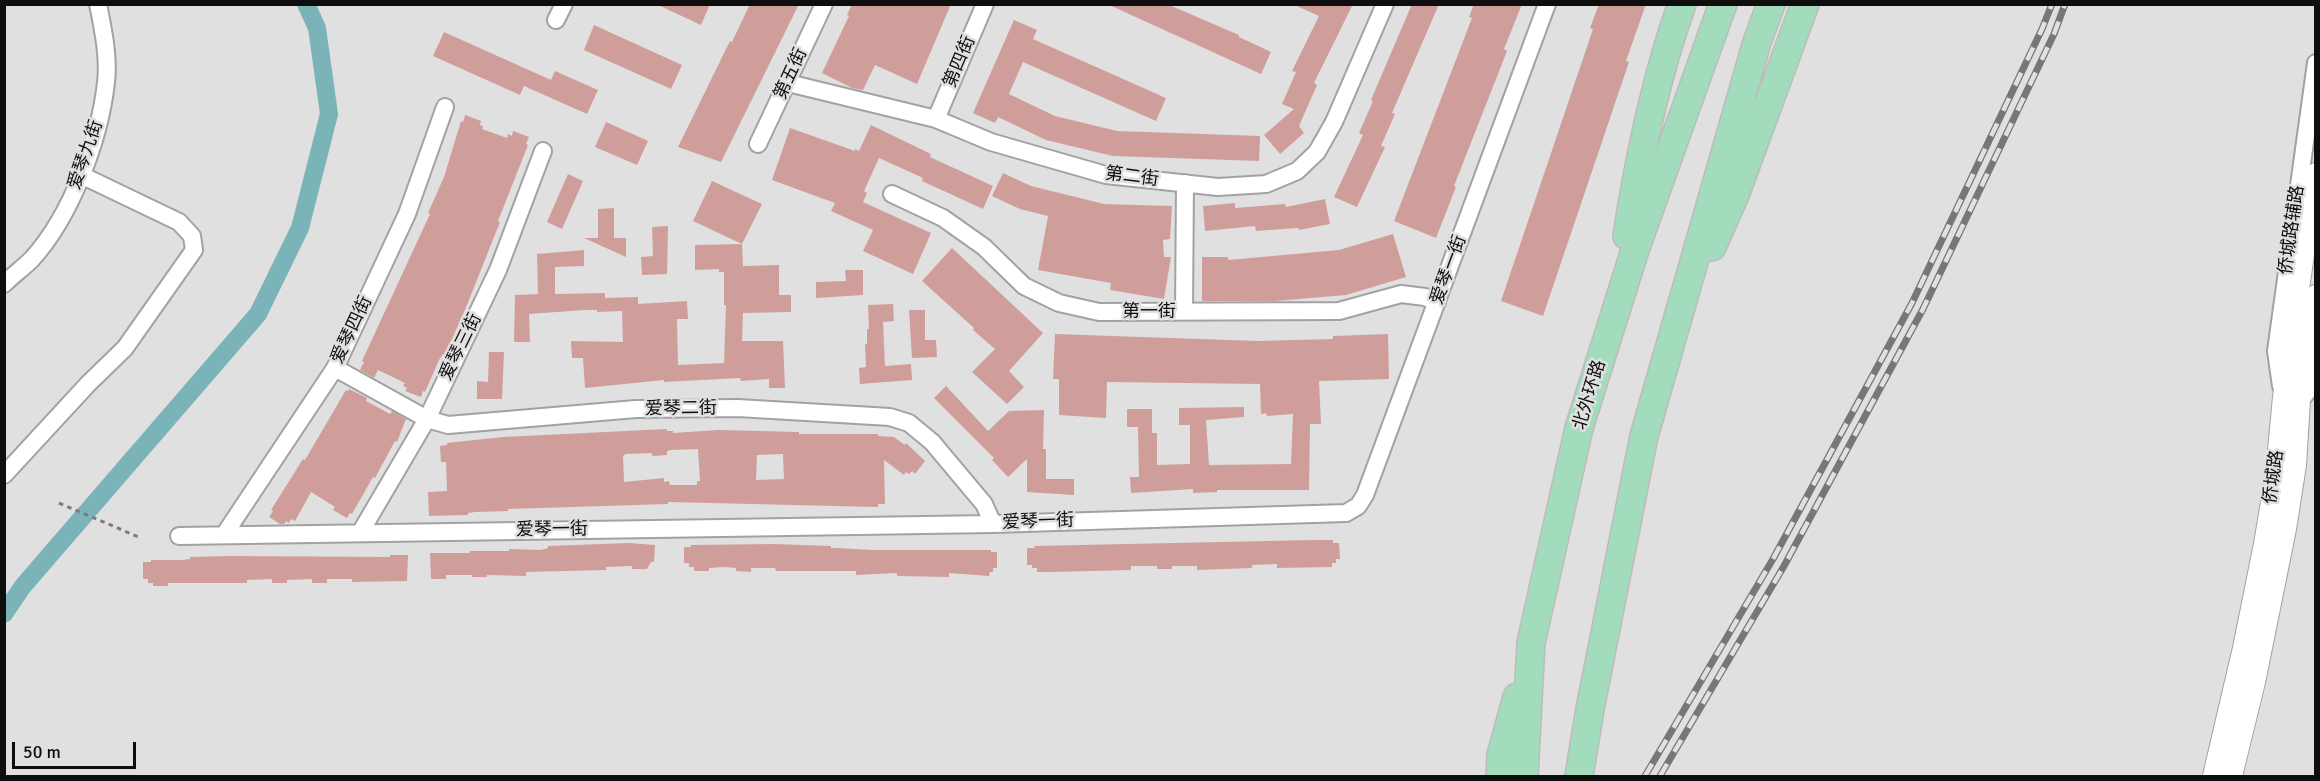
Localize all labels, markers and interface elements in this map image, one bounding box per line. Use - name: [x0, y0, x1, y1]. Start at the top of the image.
- street label: 第四街: [940, 33, 980, 91]
- street label: 第五街: [770, 45, 812, 103]
- street label: 爱琴九街: [64, 117, 108, 193]
- street label: 第二街: [1104, 163, 1160, 191]
- street label: 侨城路辅路: [2275, 184, 2309, 276]
- street label: 爱琴一街: [1427, 232, 1471, 308]
- street label: 爱琴四街: [327, 293, 377, 367]
- street label: 第一街: [1122, 301, 1176, 323]
- street label: 爱琴三街: [436, 310, 486, 384]
- street label: 北外环路: [1569, 357, 1611, 433]
- street label: 爱琴二街: [645, 398, 717, 420]
- street label: 侨城路: [2260, 449, 2288, 505]
- street label: 爱琴一街: [1002, 510, 1074, 534]
- street label: 爱琴一街: [516, 519, 588, 541]
- scale bar: [15, 730, 140, 768]
- text: 50 m: [23, 741, 61, 763]

